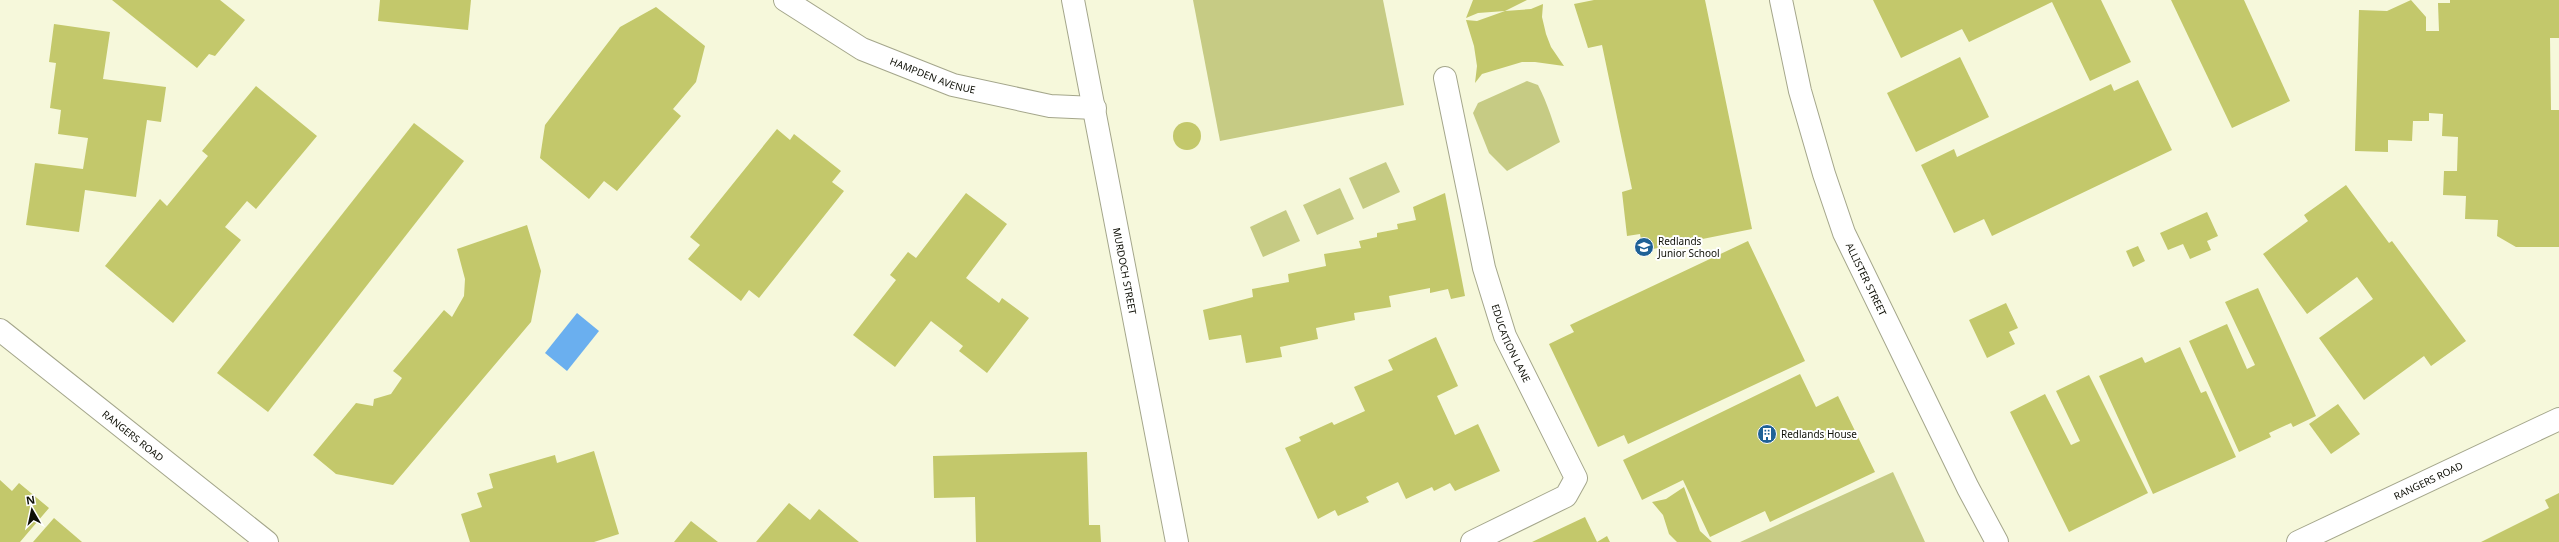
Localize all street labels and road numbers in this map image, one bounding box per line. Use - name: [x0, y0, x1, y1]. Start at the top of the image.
- street label: HAMPDEN AVENUE: [888, 54, 977, 97]
- street label: MURDOCH STREET: [1110, 226, 1140, 316]
- street label: ALLISTER STREET: [1843, 240, 1890, 318]
- street label: EDUCATION LANE: [1489, 302, 1534, 385]
- street label: RANGERS ROAD: [99, 407, 167, 465]
- street label: RANGERS ROAD: [2391, 458, 2465, 503]

